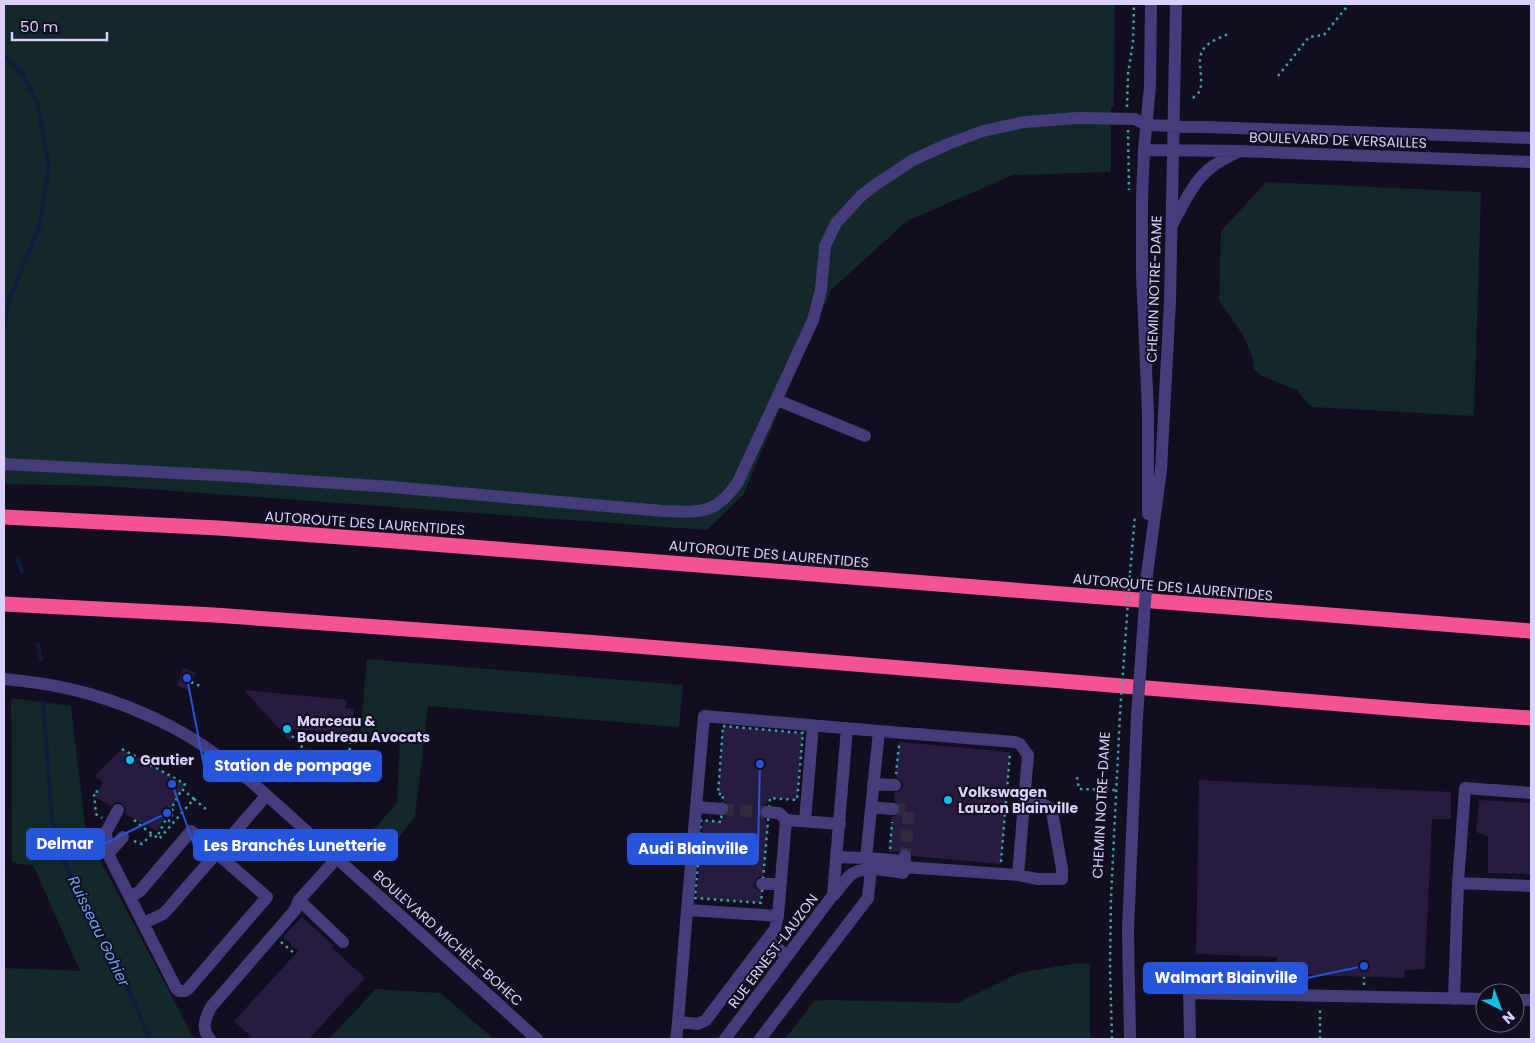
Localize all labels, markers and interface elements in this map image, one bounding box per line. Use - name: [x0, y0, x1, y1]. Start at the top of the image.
- scale bar: [12, 10, 108, 42]
- text: 50 m: [20, 16, 58, 37]
- street label: BOULEVARD DE VERSAILLES: [1249, 127, 1427, 153]
- street label: CHEMIN NOTRE-DAME: [1141, 215, 1167, 363]
- street label: AUTOROUTE DES LAURENTIDES: [264, 506, 466, 540]
- street label: AUTOROUTE DES LAURENTIDES: [668, 535, 870, 573]
- street label: AUTOROUTE DES LAURENTIDES: [1072, 568, 1274, 606]
- place label: Marceau & Boudreau Avocats: [297, 711, 430, 747]
- marker: Marceau & Boudreau Avocats: [281, 723, 293, 735]
- street label: CHEMIN NOTRE-DAME: [1087, 731, 1115, 879]
- place label: Gautier: [140, 750, 194, 770]
- callout: Station de pompage: [204, 751, 381, 781]
- marker: Gautier: [124, 754, 136, 766]
- text: Station de pompage: [215, 755, 371, 776]
- place label: Volkswagen Lauzon Blainville: [958, 782, 1078, 818]
- marker: Volkswagen Lauzon Blainville: [942, 794, 954, 806]
- callout: Delmar: [27, 829, 104, 859]
- callout: Les Branchés Lunetterie: [194, 830, 397, 860]
- text: Delmar: [36, 833, 94, 854]
- callout: Audi Blainville: [628, 834, 758, 864]
- text: Les Branchés Lunetterie: [204, 835, 386, 856]
- text: Audi Blainville: [638, 838, 748, 859]
- street label: BOULEVARD MICHÈLE-BOHEC: [369, 865, 527, 1011]
- water label: Ruisseau Gohier: [63, 872, 135, 990]
- street label: RUE ERNEST-LAUZON: [723, 890, 823, 1012]
- callout: Walmart Blainville: [1144, 963, 1307, 993]
- text: Walmart Blainville: [1154, 967, 1298, 988]
- north arrow: [1475, 983, 1525, 1033]
- text: N: [1498, 1007, 1519, 1029]

